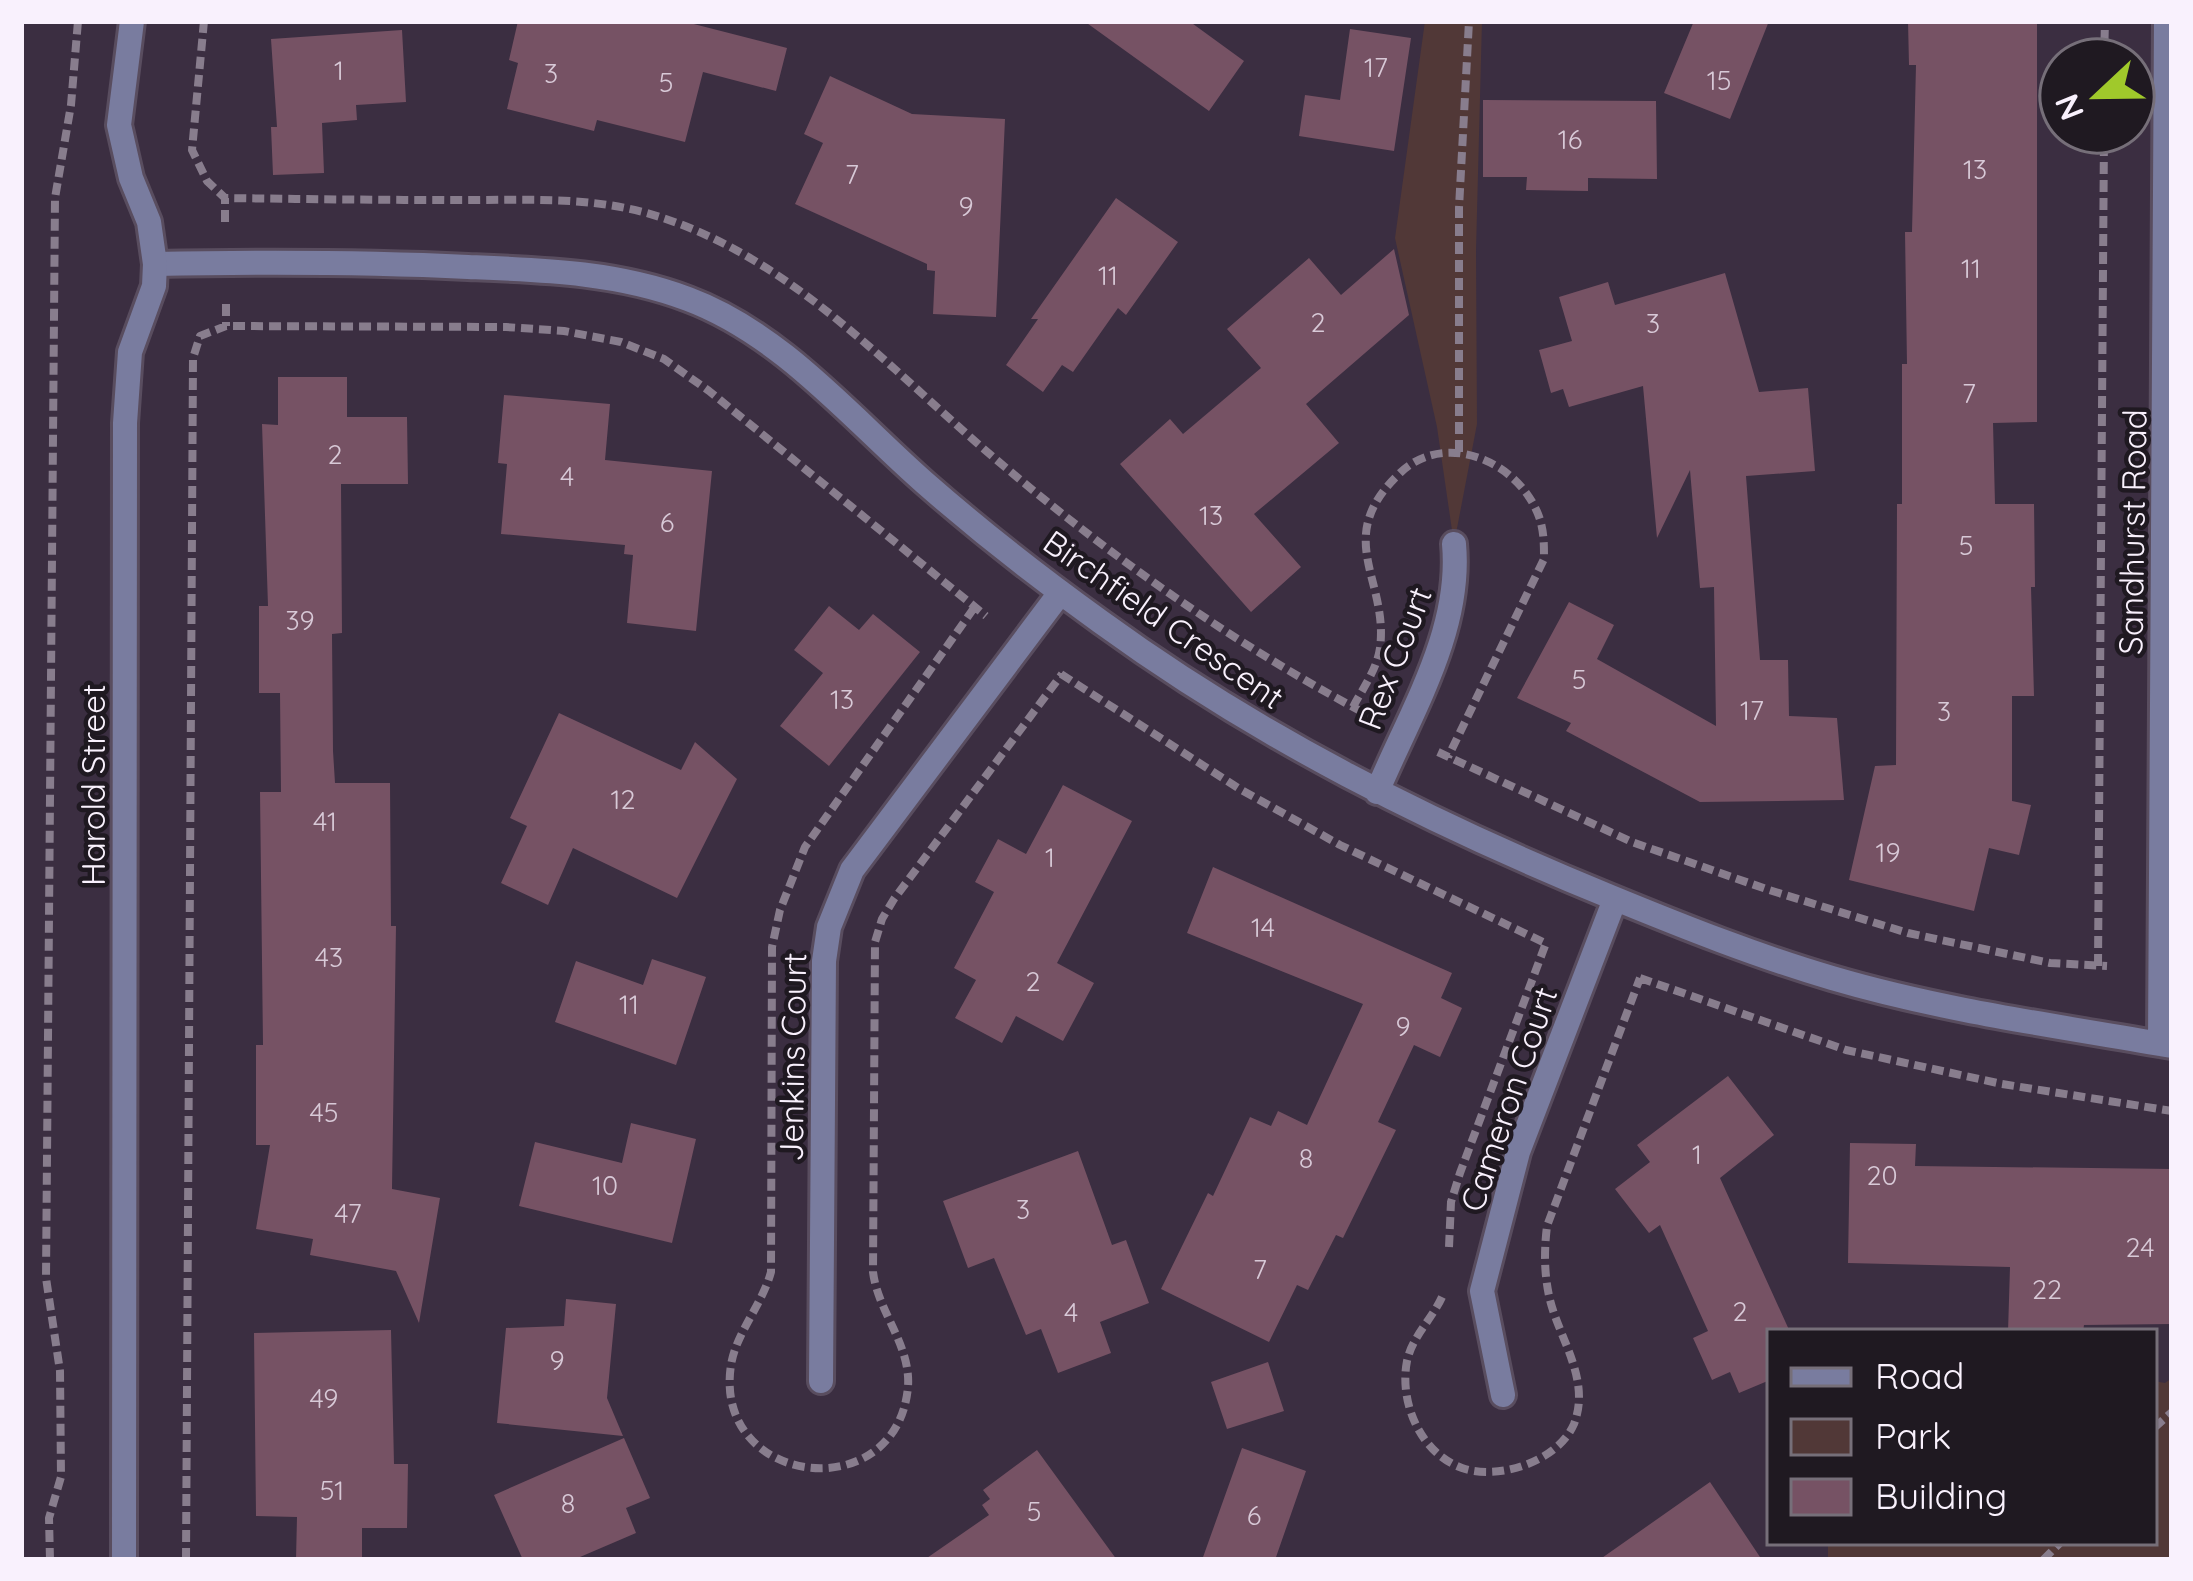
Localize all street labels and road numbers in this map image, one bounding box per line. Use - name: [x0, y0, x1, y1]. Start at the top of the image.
- street label: Sandhurst Road: [2109, 409, 2155, 655]
- street label: Birchfield Crescent: [1036, 521, 1292, 717]
- street label: Rex Court: [1348, 581, 1440, 735]
- street label: Harold Street: [72, 684, 113, 886]
- street label: Jenkins Court: [770, 952, 814, 1162]
- street label: Cameron Court: [1450, 981, 1566, 1217]

